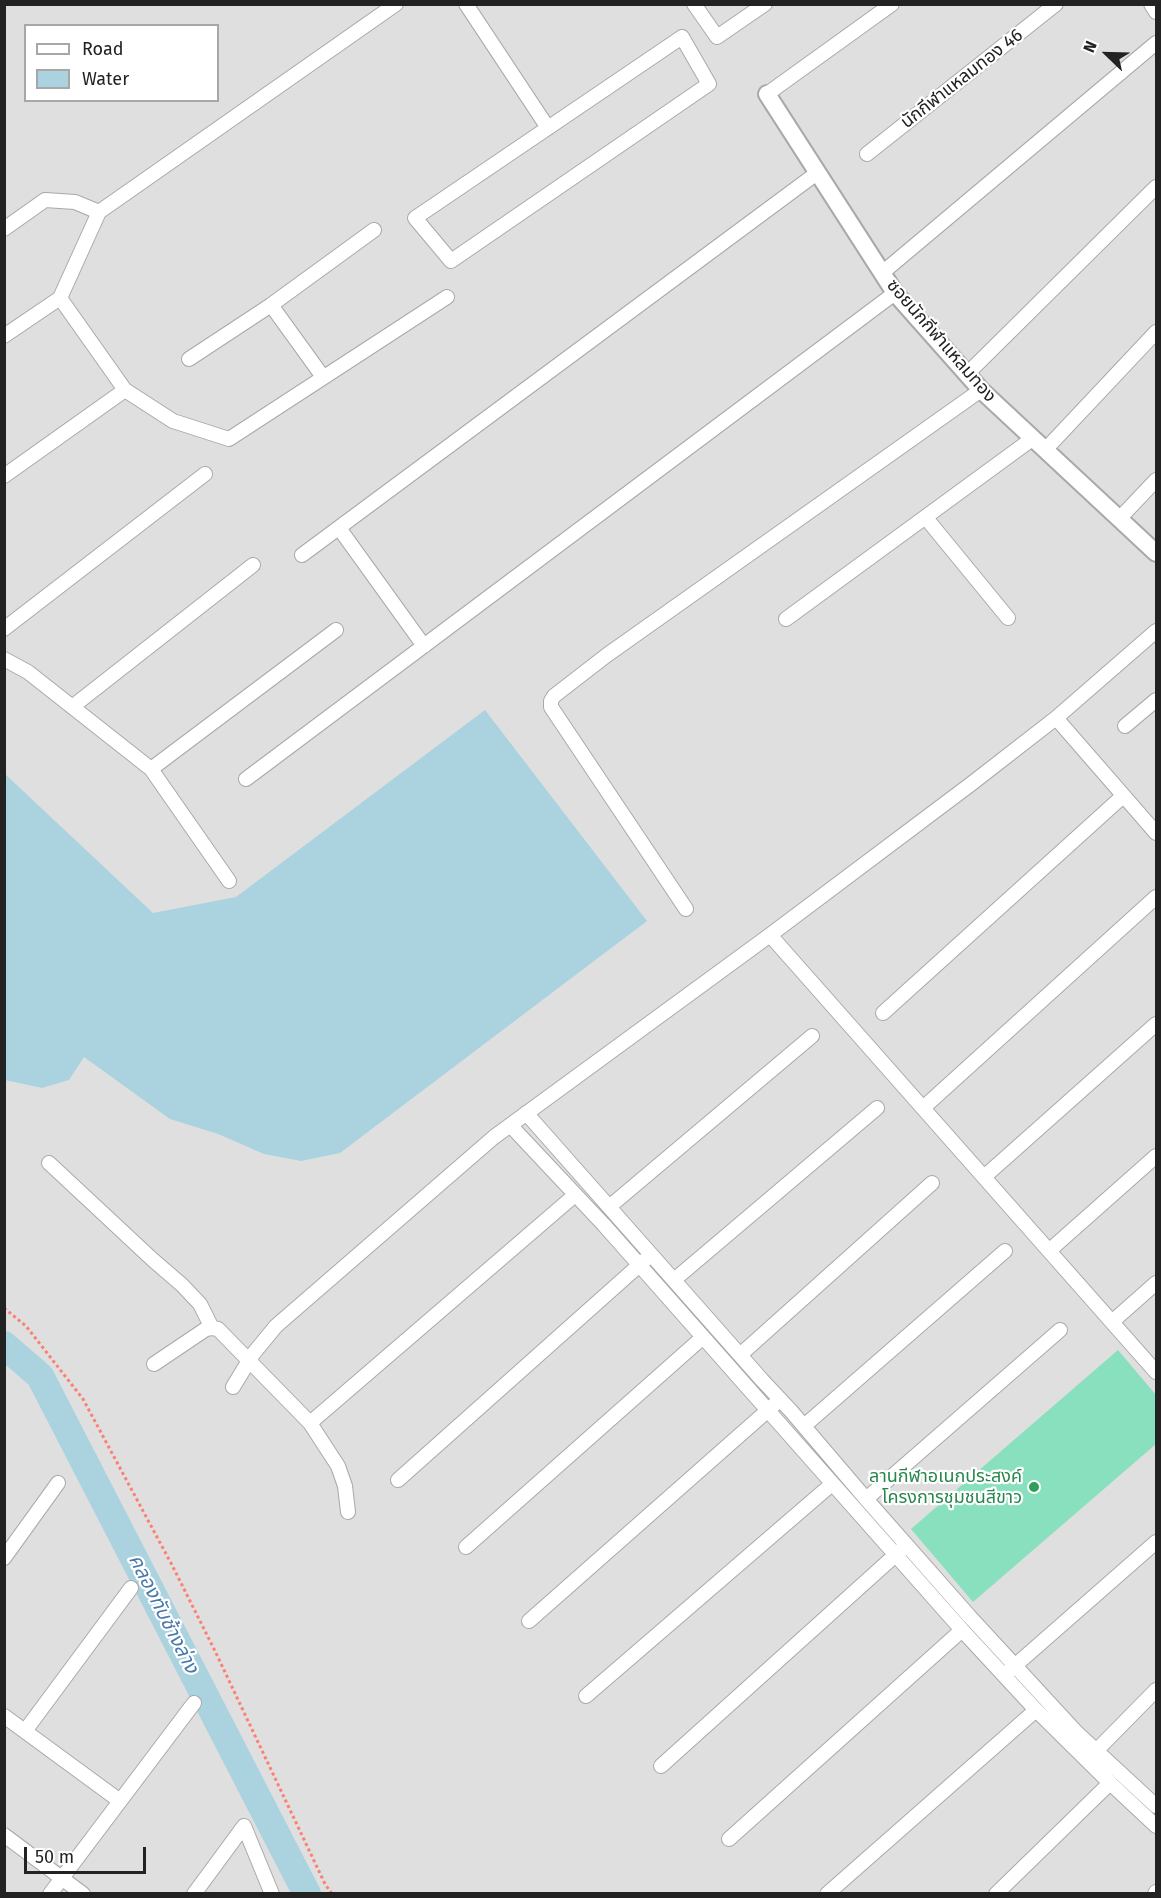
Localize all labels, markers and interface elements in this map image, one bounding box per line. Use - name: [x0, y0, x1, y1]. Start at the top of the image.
- legend: [24, 24, 219, 102]
- north arrow: [1077, 24, 1137, 84]
- street label: นักกีฬาแหลมทอง 46: [897, 25, 1027, 133]
- text: Road: [82, 38, 124, 60]
- text: N: [1079, 38, 1101, 55]
- text: Water: [82, 68, 129, 90]
- street label: ซอยนักกีฬาแหลมทอง: [882, 275, 1000, 407]
- place label: ลานกีฬาอเนกประสงค์ โครงการชุมชนสีขาว: [869, 1466, 1022, 1508]
- marker: ลานกีฬาอเนกประสงค์ โครงการชุมชนสีขาว: [1027, 1480, 1041, 1494]
- water label: คลองทับช้างล่าง: [123, 1550, 203, 1678]
- scale bar: [27, 1835, 148, 1873]
- text: 50 m: [35, 1846, 74, 1868]

